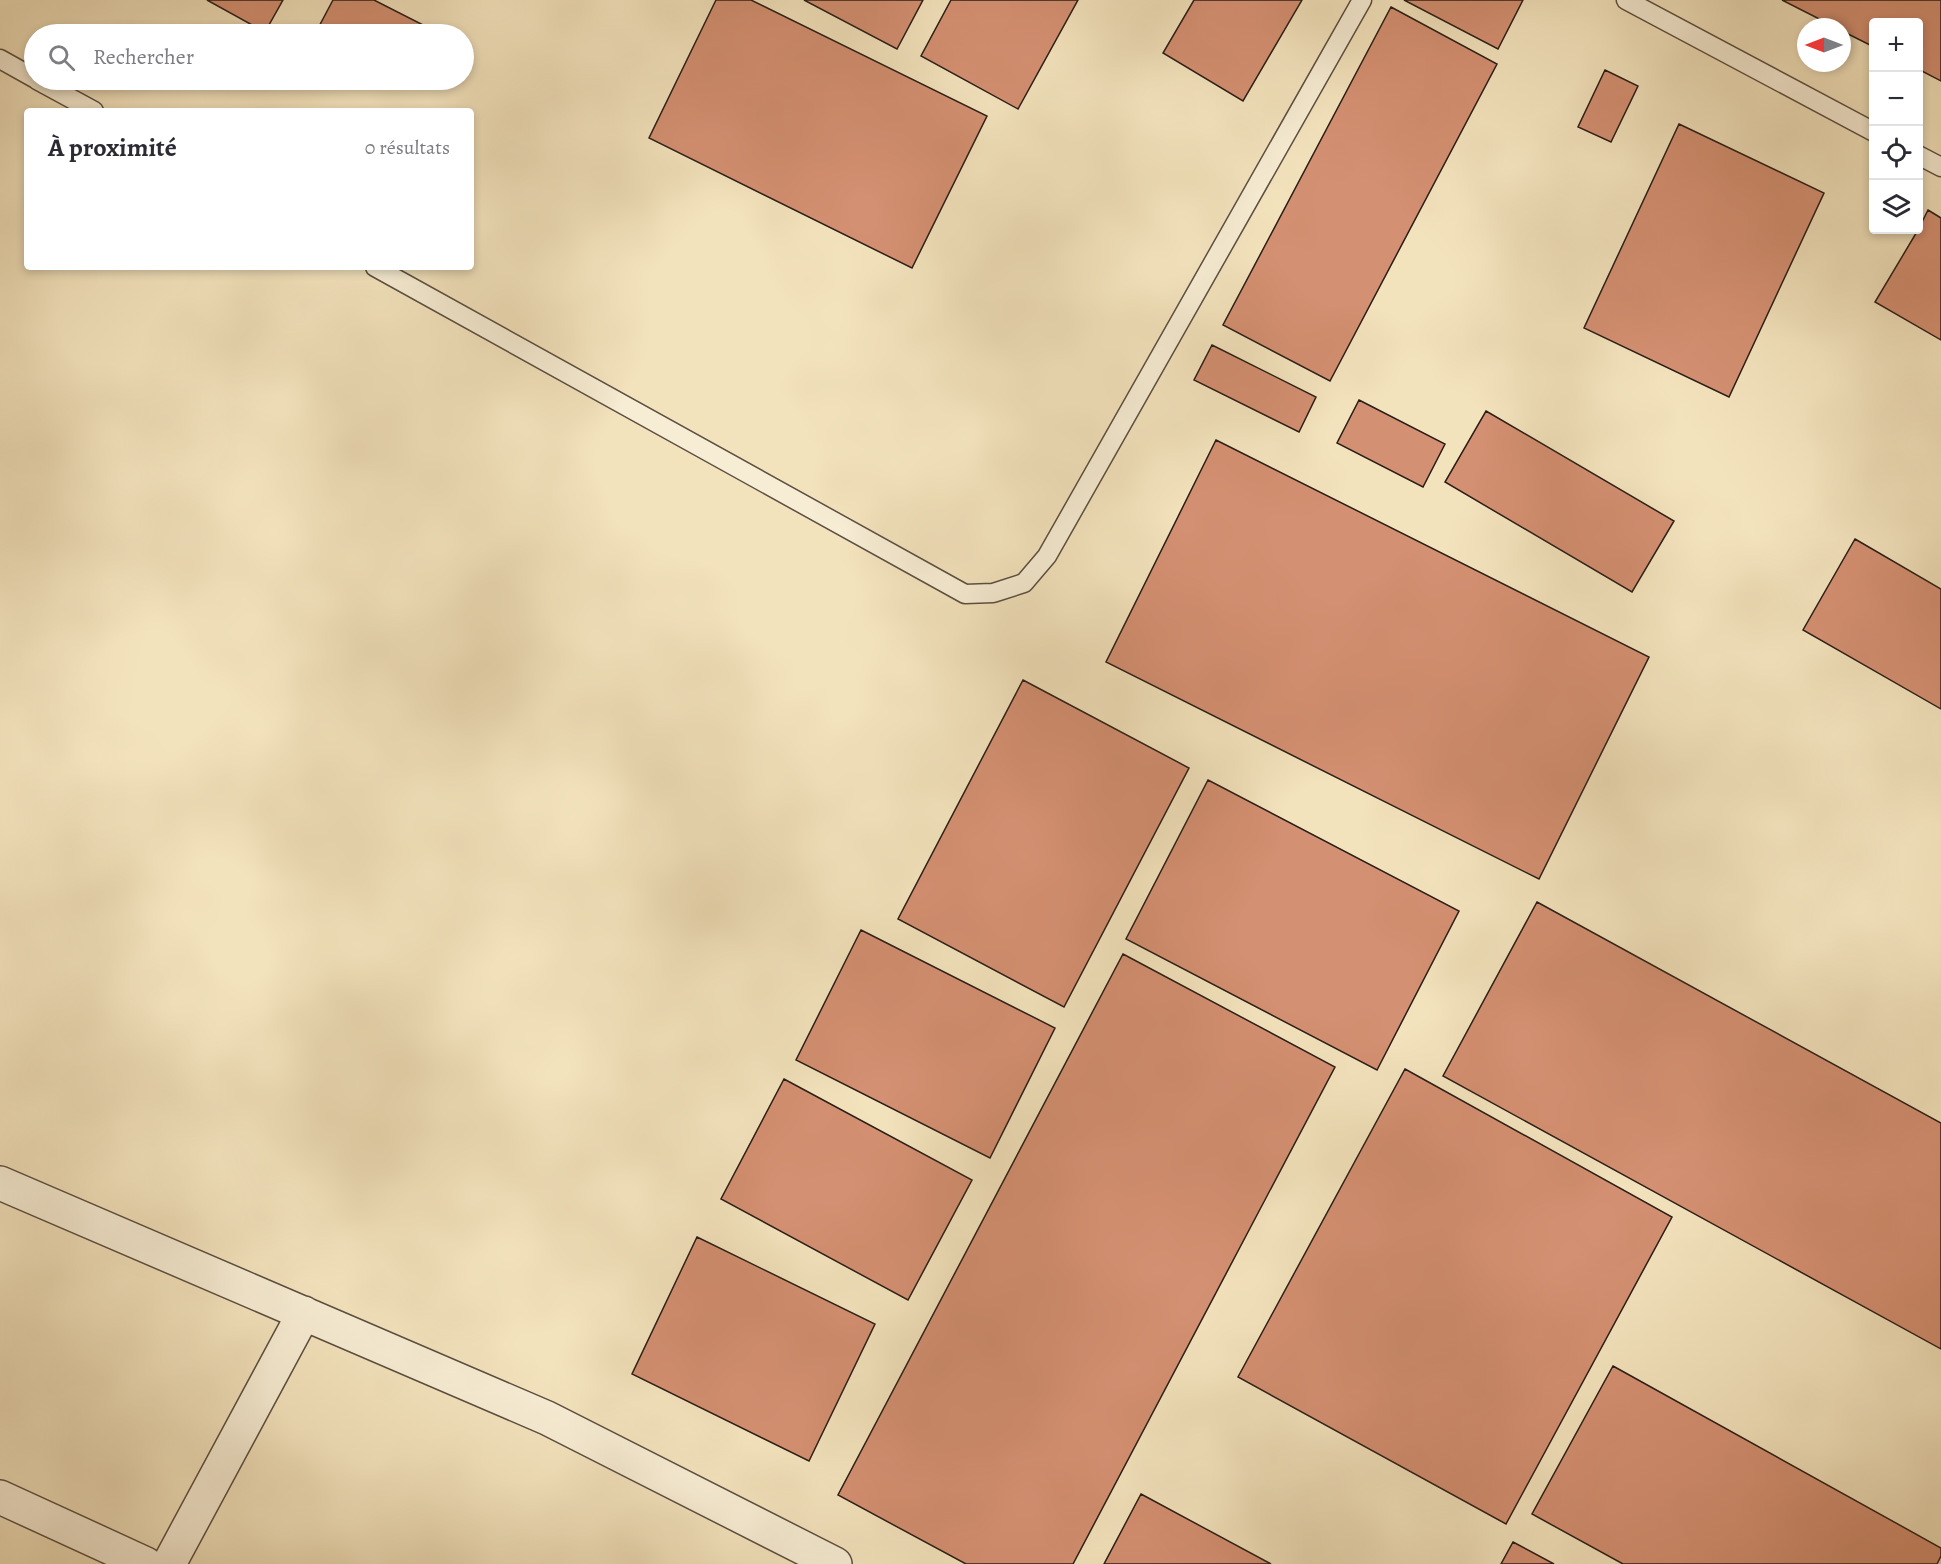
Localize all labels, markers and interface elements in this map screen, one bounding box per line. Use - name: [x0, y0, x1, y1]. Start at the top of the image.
- north arrow: [1797, 18, 1851, 72]
- map controls: [1869, 18, 1923, 234]
- button: +: [1869, 18, 1923, 72]
- search box: [24, 24, 474, 90]
- icon: search: [45, 41, 78, 74]
- text: Rechercher: [93, 42, 194, 72]
- button: −: [1869, 72, 1923, 126]
- button: locate: [1869, 126, 1923, 180]
- text: À proximité: [48, 130, 177, 165]
- text: 0 résultats: [365, 134, 450, 161]
- button: layers: [1869, 180, 1923, 234]

